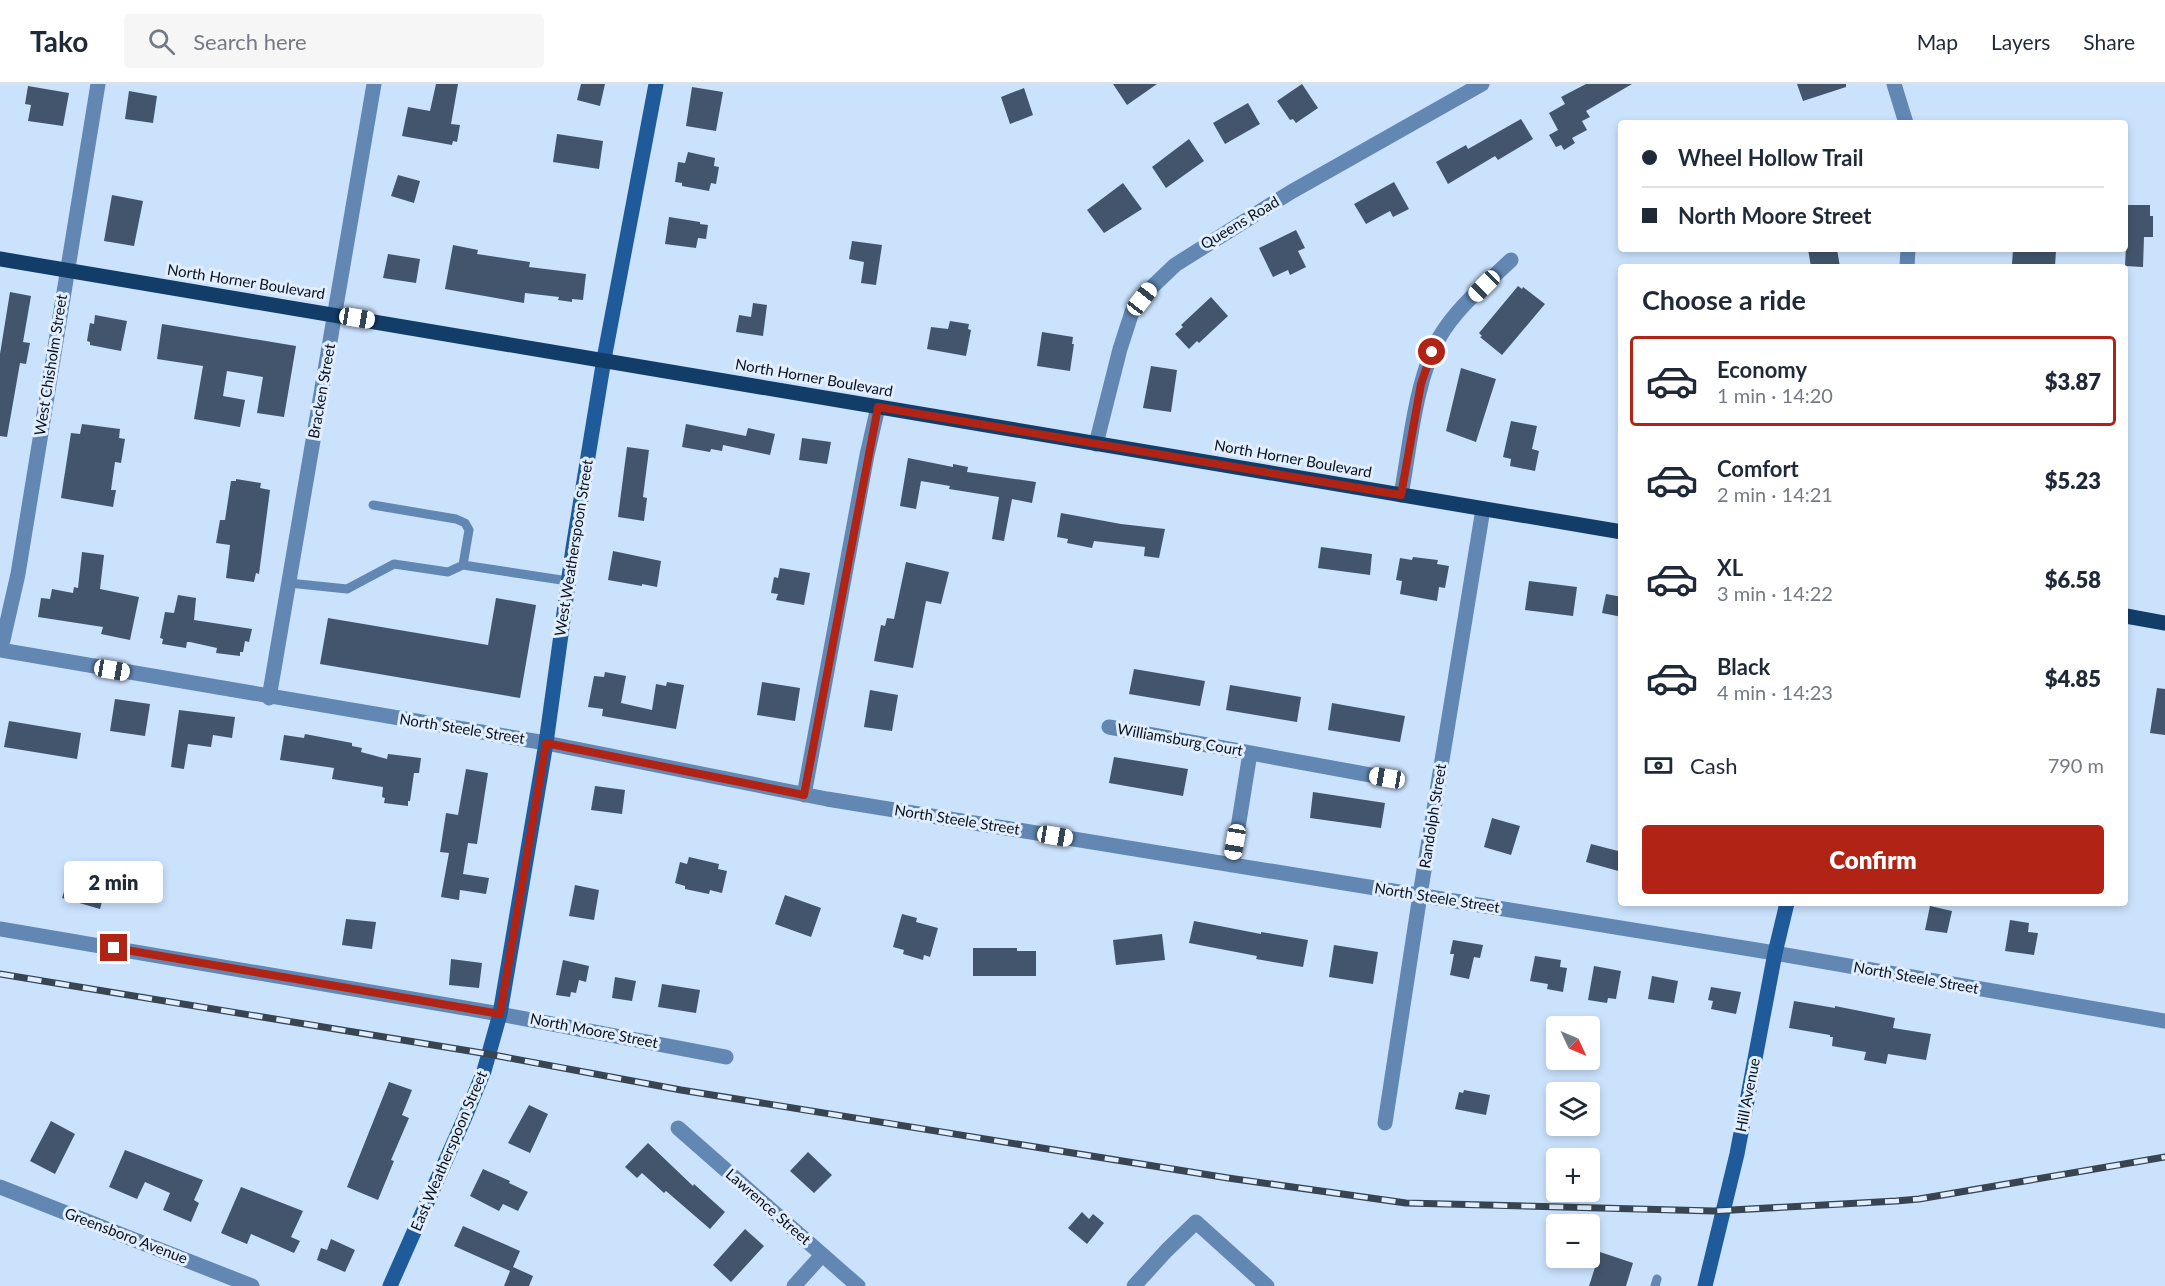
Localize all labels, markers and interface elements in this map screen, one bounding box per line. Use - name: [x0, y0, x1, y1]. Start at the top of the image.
- search box: [124, 14, 544, 68]
- text: Tako: [30, 24, 88, 58]
- icon: search: [145, 25, 178, 58]
- text: Search here: [193, 28, 307, 55]
- text: Map: [1917, 29, 1958, 54]
- text: Layers: [1991, 29, 2050, 54]
- text: Share: [2083, 29, 2135, 54]
- text: Wheel Hollow Trail: [1678, 144, 1863, 171]
- street label: Queens Road: [1197, 192, 1282, 253]
- text: North Moore Street: [1678, 202, 1871, 229]
- street label: North Horner Boulevard: [166, 260, 326, 302]
- car: [1465, 267, 1503, 305]
- car: [1124, 279, 1160, 319]
- text: Choose a ride: [1642, 283, 1806, 316]
- street label: West Chisholm Street: [30, 292, 70, 437]
- car: [338, 306, 376, 330]
- route start: [1418, 338, 1445, 365]
- street label: Bracken Street: [304, 341, 338, 440]
- street label: North Horner Boulevard: [734, 354, 894, 400]
- icon: car: [1645, 354, 1699, 408]
- text: Economy: [1717, 356, 1807, 383]
- text: $3.87: [2045, 368, 2101, 395]
- text: 1 min · 14:20: [1717, 383, 1833, 407]
- street label: North Horner Boulevard: [1213, 435, 1373, 481]
- icon: car: [1645, 453, 1699, 507]
- text: Comfort: [1717, 455, 1799, 482]
- street label: West Weatherspoon Street: [550, 458, 596, 638]
- text: $5.23: [2045, 467, 2101, 494]
- text: 2 min · 14:21: [1717, 482, 1833, 506]
- icon: car: [1645, 552, 1699, 606]
- text: XL: [1717, 554, 1743, 581]
- text: $6.58: [2045, 566, 2101, 593]
- text: 3 min · 14:22: [1717, 581, 1833, 605]
- icon: car: [1645, 651, 1699, 705]
- text: Black: [1717, 653, 1770, 680]
- car: [93, 658, 131, 682]
- text: $4.85: [2045, 665, 2101, 692]
- text: 4 min · 14:23: [1717, 680, 1833, 704]
- street label: North Steele Street: [398, 709, 527, 747]
- street label: Williamsburg Court: [1116, 719, 1245, 759]
- icon: cash: [1642, 749, 1675, 782]
- text: Cash: [1690, 752, 1737, 779]
- text: 790 m: [2048, 753, 2104, 777]
- street label: Randolph Street: [1415, 762, 1449, 869]
- car: [1368, 766, 1406, 790]
- street label: North Steele Street: [893, 800, 1022, 838]
- car: [1223, 823, 1247, 861]
- car: [1036, 824, 1074, 848]
- button: Confirm: [1642, 825, 2104, 894]
- callout: 2 min: [64, 861, 164, 903]
- text: 2 min: [89, 870, 138, 894]
- street label: North Steele Street: [1373, 878, 1502, 916]
- route end: [100, 934, 127, 961]
- street label: North Steele Street: [1852, 957, 1981, 997]
- street label: North Moore Street: [529, 1009, 660, 1051]
- north arrow: [1546, 1016, 1600, 1070]
- map controls: [1546, 1016, 1600, 1268]
- street label: Hill Avenue: [1731, 1056, 1763, 1133]
- street label: East Weatherspoon Street: [406, 1067, 490, 1233]
- button: layers: [1546, 1082, 1600, 1136]
- button: +: [1546, 1148, 1600, 1202]
- street label: Lawrence Street: [723, 1164, 815, 1248]
- street label: Greensboro Avenue: [62, 1203, 190, 1267]
- button: −: [1546, 1214, 1600, 1268]

